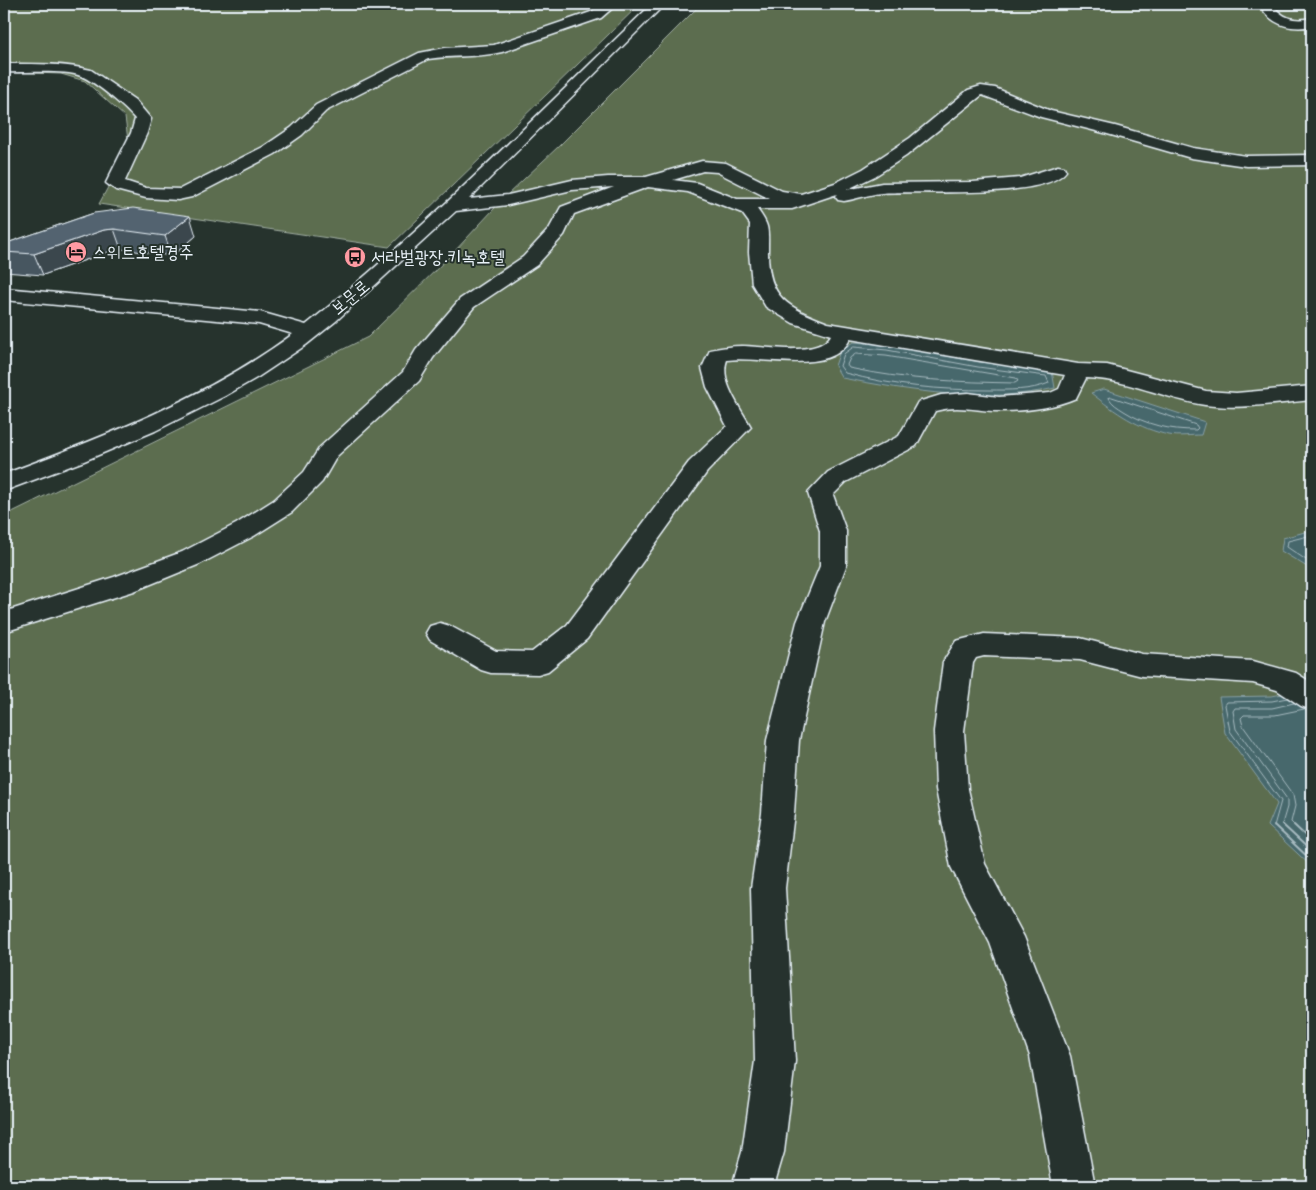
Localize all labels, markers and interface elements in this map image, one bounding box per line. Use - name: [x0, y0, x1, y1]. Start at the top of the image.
- hotel icon: 스위트호텔경주: [64, 240, 88, 264]
- place label: 스위트호텔경주: [92, 241, 193, 263]
- bus stop icon: 서라벌광장.키녹호텔: [343, 245, 367, 269]
- place label: 서라벌광장.키녹호텔: [371, 246, 505, 268]
- street label: 보문로: [326, 275, 374, 319]

